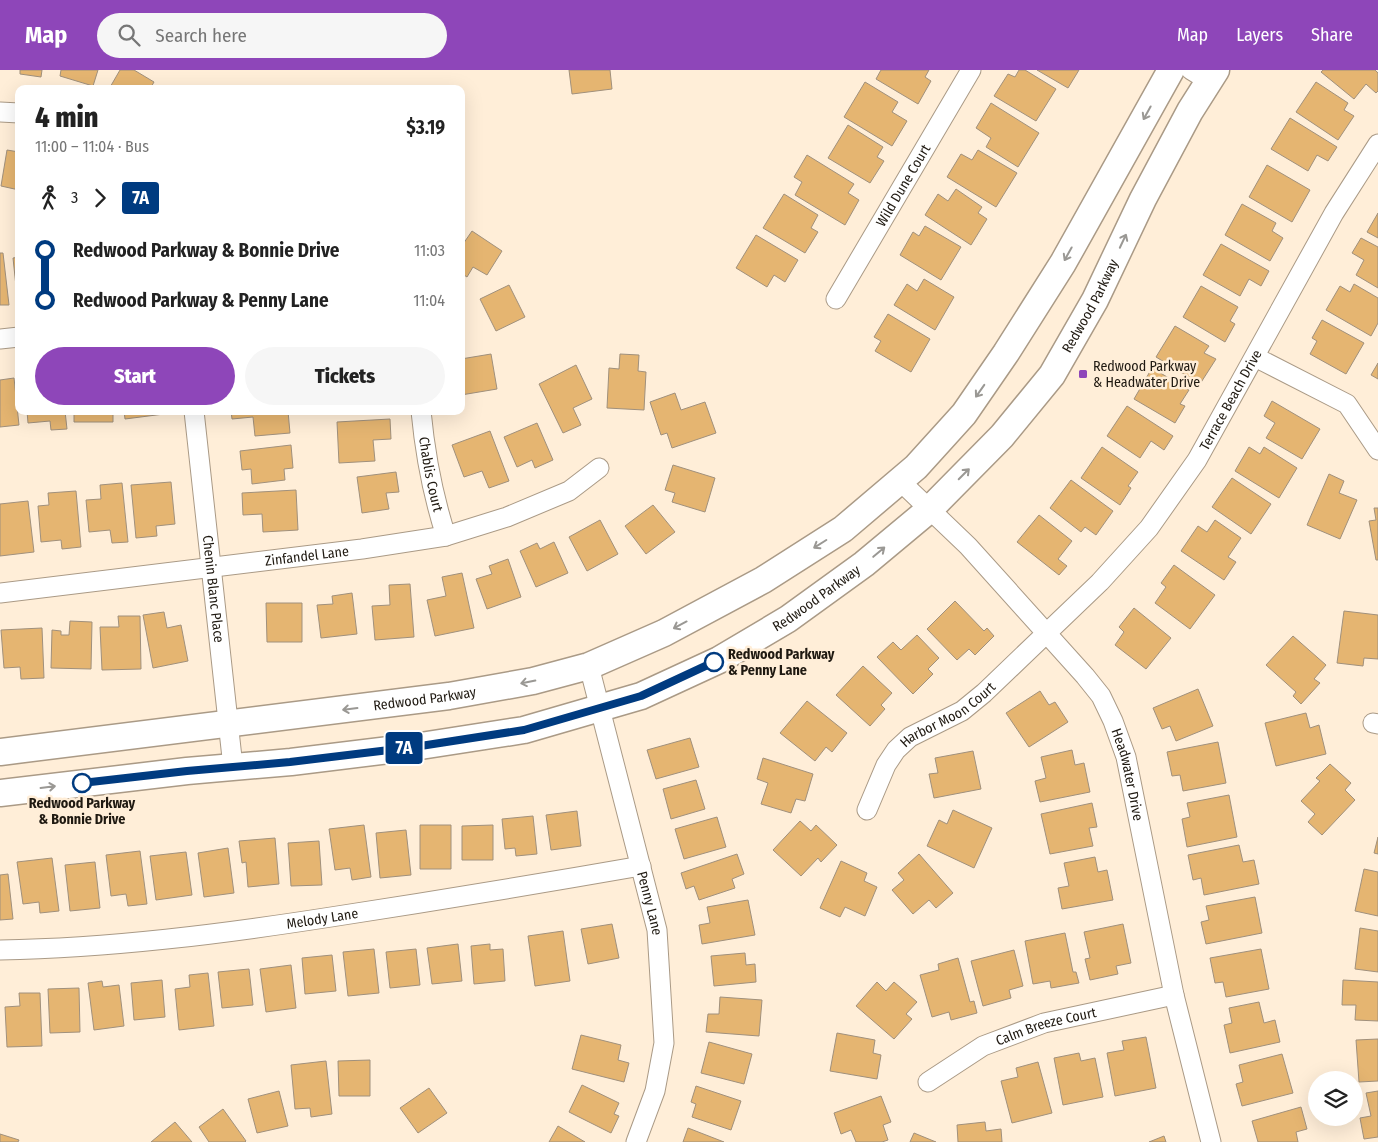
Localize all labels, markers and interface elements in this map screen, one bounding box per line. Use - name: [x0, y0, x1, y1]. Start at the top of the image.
- search box: [97, 13, 447, 58]
- text: Map: [25, 21, 67, 49]
- icon: search: [115, 21, 143, 49]
- text: Search here: [155, 24, 247, 47]
- text: Map: [1177, 24, 1208, 46]
- text: Layers: [1236, 24, 1283, 46]
- text: Share: [1311, 24, 1353, 46]
- text: 4 min: [35, 101, 98, 134]
- one-way arrow: [1142, 105, 1152, 120]
- text: $3.19: [406, 116, 445, 139]
- text: 11:00 – 11:04 · Bus: [35, 137, 149, 156]
- street label: Wild Dune Court: [873, 141, 935, 230]
- icon: walk: [35, 184, 63, 212]
- icon: forward: [86, 184, 114, 212]
- text: 7A: [132, 187, 149, 209]
- text: 3: [71, 188, 78, 207]
- one-way arrow: [1119, 234, 1129, 249]
- text: Redwood Parkway & Bonnie Drive: [73, 239, 339, 262]
- text: 11:03: [414, 241, 445, 260]
- one-way arrow: [1062, 247, 1072, 261]
- street label: Redwood Parkway: [1059, 256, 1122, 356]
- text: Redwood Parkway & Penny Lane: [73, 289, 329, 312]
- text: 11:04: [413, 291, 445, 310]
- button: Start: [35, 347, 235, 405]
- button: Tickets: [245, 347, 445, 405]
- street label: Terrace Beach Drive: [1196, 347, 1266, 453]
- place label: Redwood Parkway & Headwater Drive: [1093, 358, 1200, 391]
- marker: Redwood Parkway & Headwater Drive: [1077, 368, 1089, 380]
- one-way arrow: [975, 384, 985, 398]
- street label: Chablis Court: [415, 436, 447, 514]
- one-way arrow: [958, 468, 970, 481]
- street label: Chenin Blanc Place: [199, 534, 227, 644]
- one-way arrow: [814, 539, 828, 549]
- street label: Zinfandel Lane: [264, 543, 350, 570]
- one-way arrow: [872, 546, 885, 558]
- street label: Redwood Parkway: [770, 561, 864, 635]
- one-way arrow: [672, 620, 687, 630]
- place label: Redwood Parkway & Penny Lane: [728, 646, 835, 679]
- marker: Redwood Parkway & Penny Lane: [704, 652, 724, 672]
- one-way arrow: [521, 678, 537, 687]
- street label: Harbor Moon Court: [897, 678, 999, 751]
- street label: Redwood Parkway: [372, 683, 478, 714]
- one-way arrow: [343, 704, 359, 714]
- street label: Headwater Drive: [1107, 726, 1147, 822]
- line badge: 7A: [382, 732, 426, 764]
- text: 7A: [396, 737, 412, 759]
- marker: Redwood Parkway & Bonnie Drive: [72, 773, 92, 793]
- one-way arrow: [40, 782, 56, 792]
- place label: Redwood Parkway & Bonnie Drive: [29, 795, 136, 828]
- street label: Penny Lane: [633, 870, 665, 936]
- street label: Melody Lane: [285, 905, 359, 933]
- street label: Calm Breeze Court: [993, 1004, 1098, 1049]
- map controls: [1308, 1071, 1363, 1126]
- button: layers: [1308, 1071, 1363, 1126]

